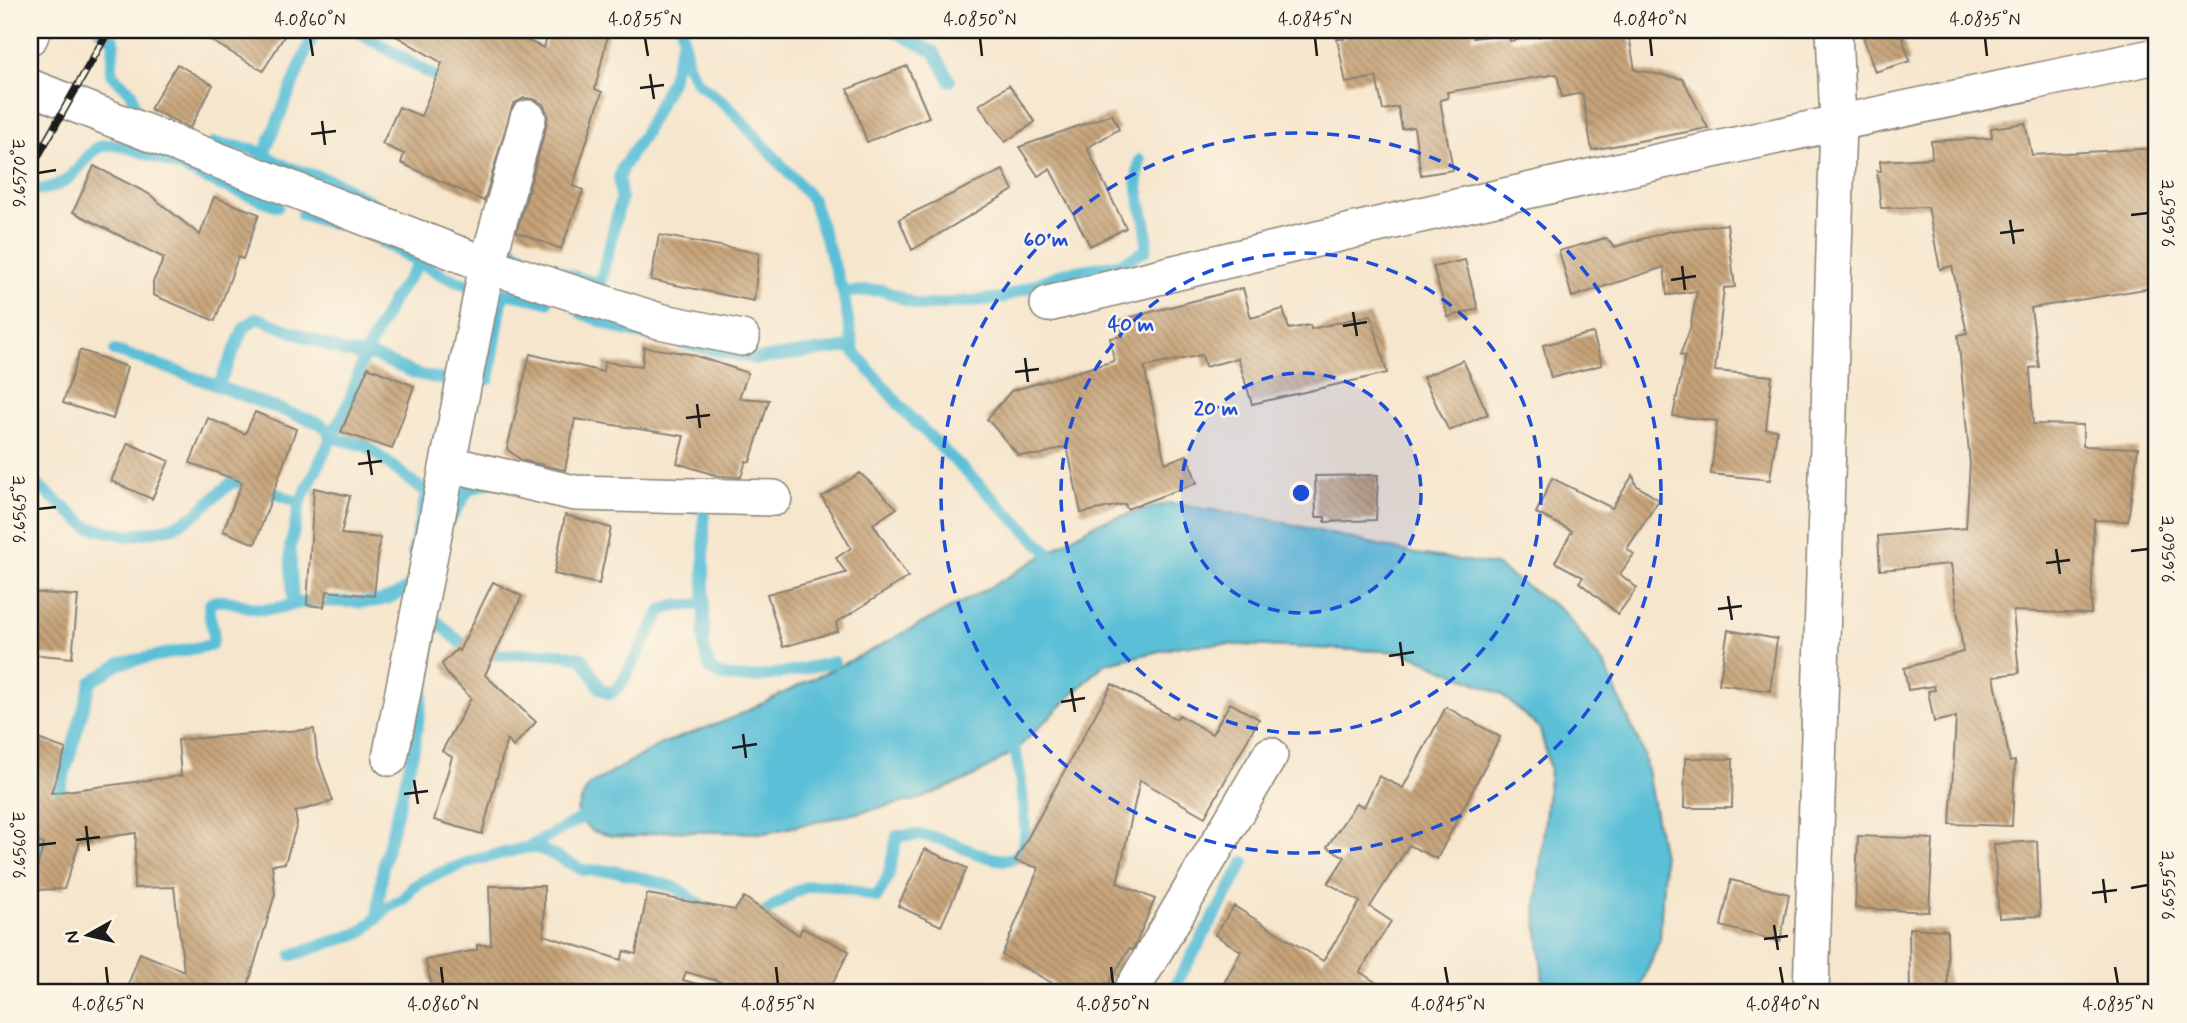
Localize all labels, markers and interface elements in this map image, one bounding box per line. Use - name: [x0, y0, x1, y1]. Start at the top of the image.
- text: 4.0860°N: [274, 8, 346, 32]
- text: 4.0855°N: [608, 8, 682, 32]
- text: 4.0850°N: [944, 8, 1016, 32]
- text: 4.0845°N: [1278, 8, 1352, 32]
- text: 4.0840°N: [1613, 8, 1687, 32]
- text: 4.0835°N: [1950, 8, 2020, 32]
- text: 9.6570°E: [8, 139, 32, 207]
- text: 9.6565°E: [2157, 179, 2181, 247]
- text: 60 m: [1023, 226, 1069, 254]
- text: 40 m: [1108, 311, 1155, 339]
- text: 20 m: [1194, 395, 1239, 423]
- text: 9.6565°E: [8, 475, 32, 543]
- centre of rings: [1289, 481, 1313, 505]
- text: 9.6560°E: [2157, 515, 2181, 583]
- text: 9.6560°E: [8, 811, 32, 879]
- text: 9.6555°E: [2157, 850, 2181, 920]
- north arrow: [52, 900, 122, 970]
- text: N: [59, 929, 86, 945]
- text: 4.0865°N: [72, 993, 144, 1017]
- text: 4.0860°N: [407, 993, 479, 1017]
- text: 4.0855°N: [741, 993, 815, 1017]
- text: 4.0850°N: [1077, 993, 1149, 1017]
- text: 4.0845°N: [1411, 993, 1485, 1017]
- text: 4.0840°N: [1746, 993, 1820, 1017]
- text: 4.0835°N: [2083, 993, 2153, 1017]

